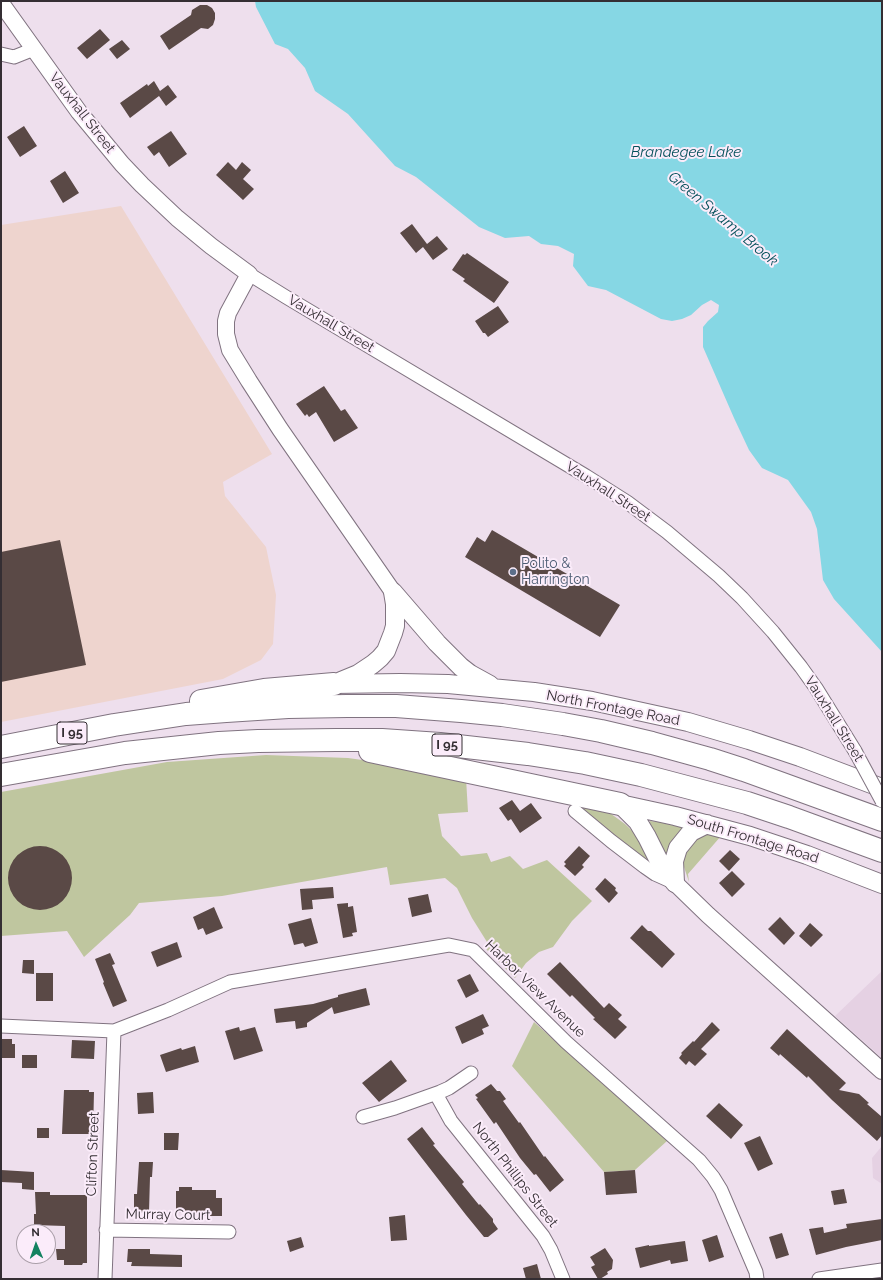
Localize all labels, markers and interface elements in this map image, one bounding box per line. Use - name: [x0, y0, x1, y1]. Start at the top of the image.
- street label: Vauxhall Street: [45, 69, 119, 157]
- water label: Brandegee Lake: [631, 143, 741, 161]
- water label: Green Swamp Brook: [664, 168, 782, 270]
- street label: Vauxhall Street: [285, 292, 377, 356]
- street label: Vauxhall Street: [563, 458, 653, 526]
- place label: Polito & Harrington: [521, 556, 590, 588]
- marker: Polito & Harrington: [508, 567, 518, 577]
- street label: Vauxhall Street: [801, 673, 867, 765]
- street label: North Frontage Road: [545, 687, 681, 729]
- road number: I 95: [57, 722, 87, 744]
- road number: I 95: [432, 734, 462, 756]
- street label: South Frontage Road: [685, 811, 821, 867]
- street label: Harbor View Avenue: [481, 937, 589, 1041]
- street label: Clifton Street: [83, 1111, 103, 1197]
- street label: North Phillips Street: [469, 1119, 561, 1231]
- street label: Murray Court: [125, 1206, 211, 1224]
- north arrow: [16, 1224, 56, 1264]
- text: N: [31, 1226, 40, 1239]

